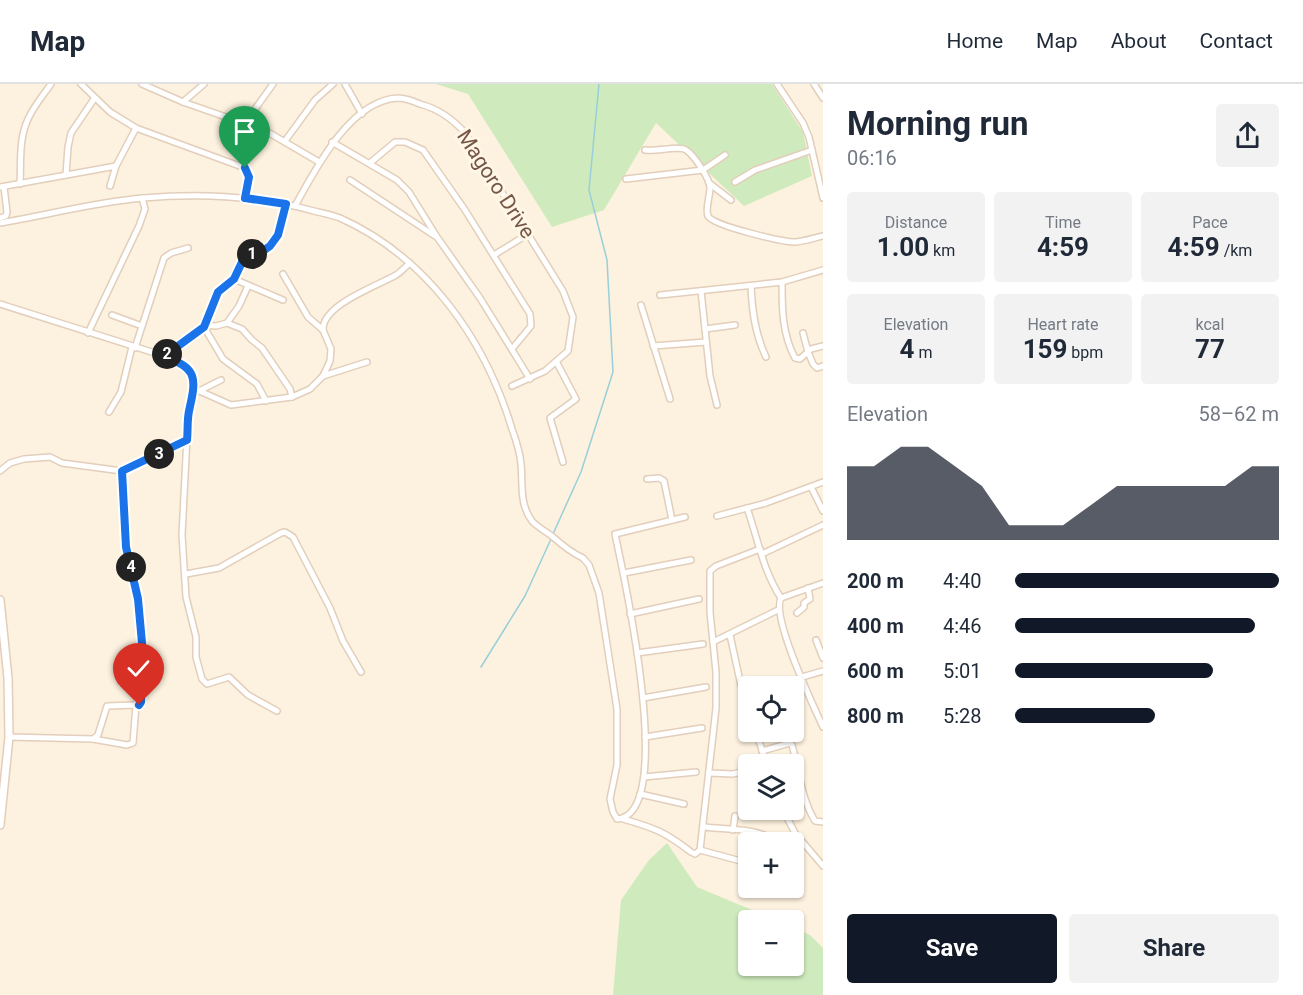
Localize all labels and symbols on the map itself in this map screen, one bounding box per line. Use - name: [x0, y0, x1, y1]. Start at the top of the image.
- pin: [219, 106, 270, 168]
- street label: Magoro Drive: [452, 125, 540, 243]
- pin: 1: [237, 239, 267, 269]
- pin: 2: [152, 339, 182, 369]
- pin: 3: [144, 439, 174, 469]
- pin: 4: [116, 552, 146, 582]
- pin: [113, 643, 164, 705]

